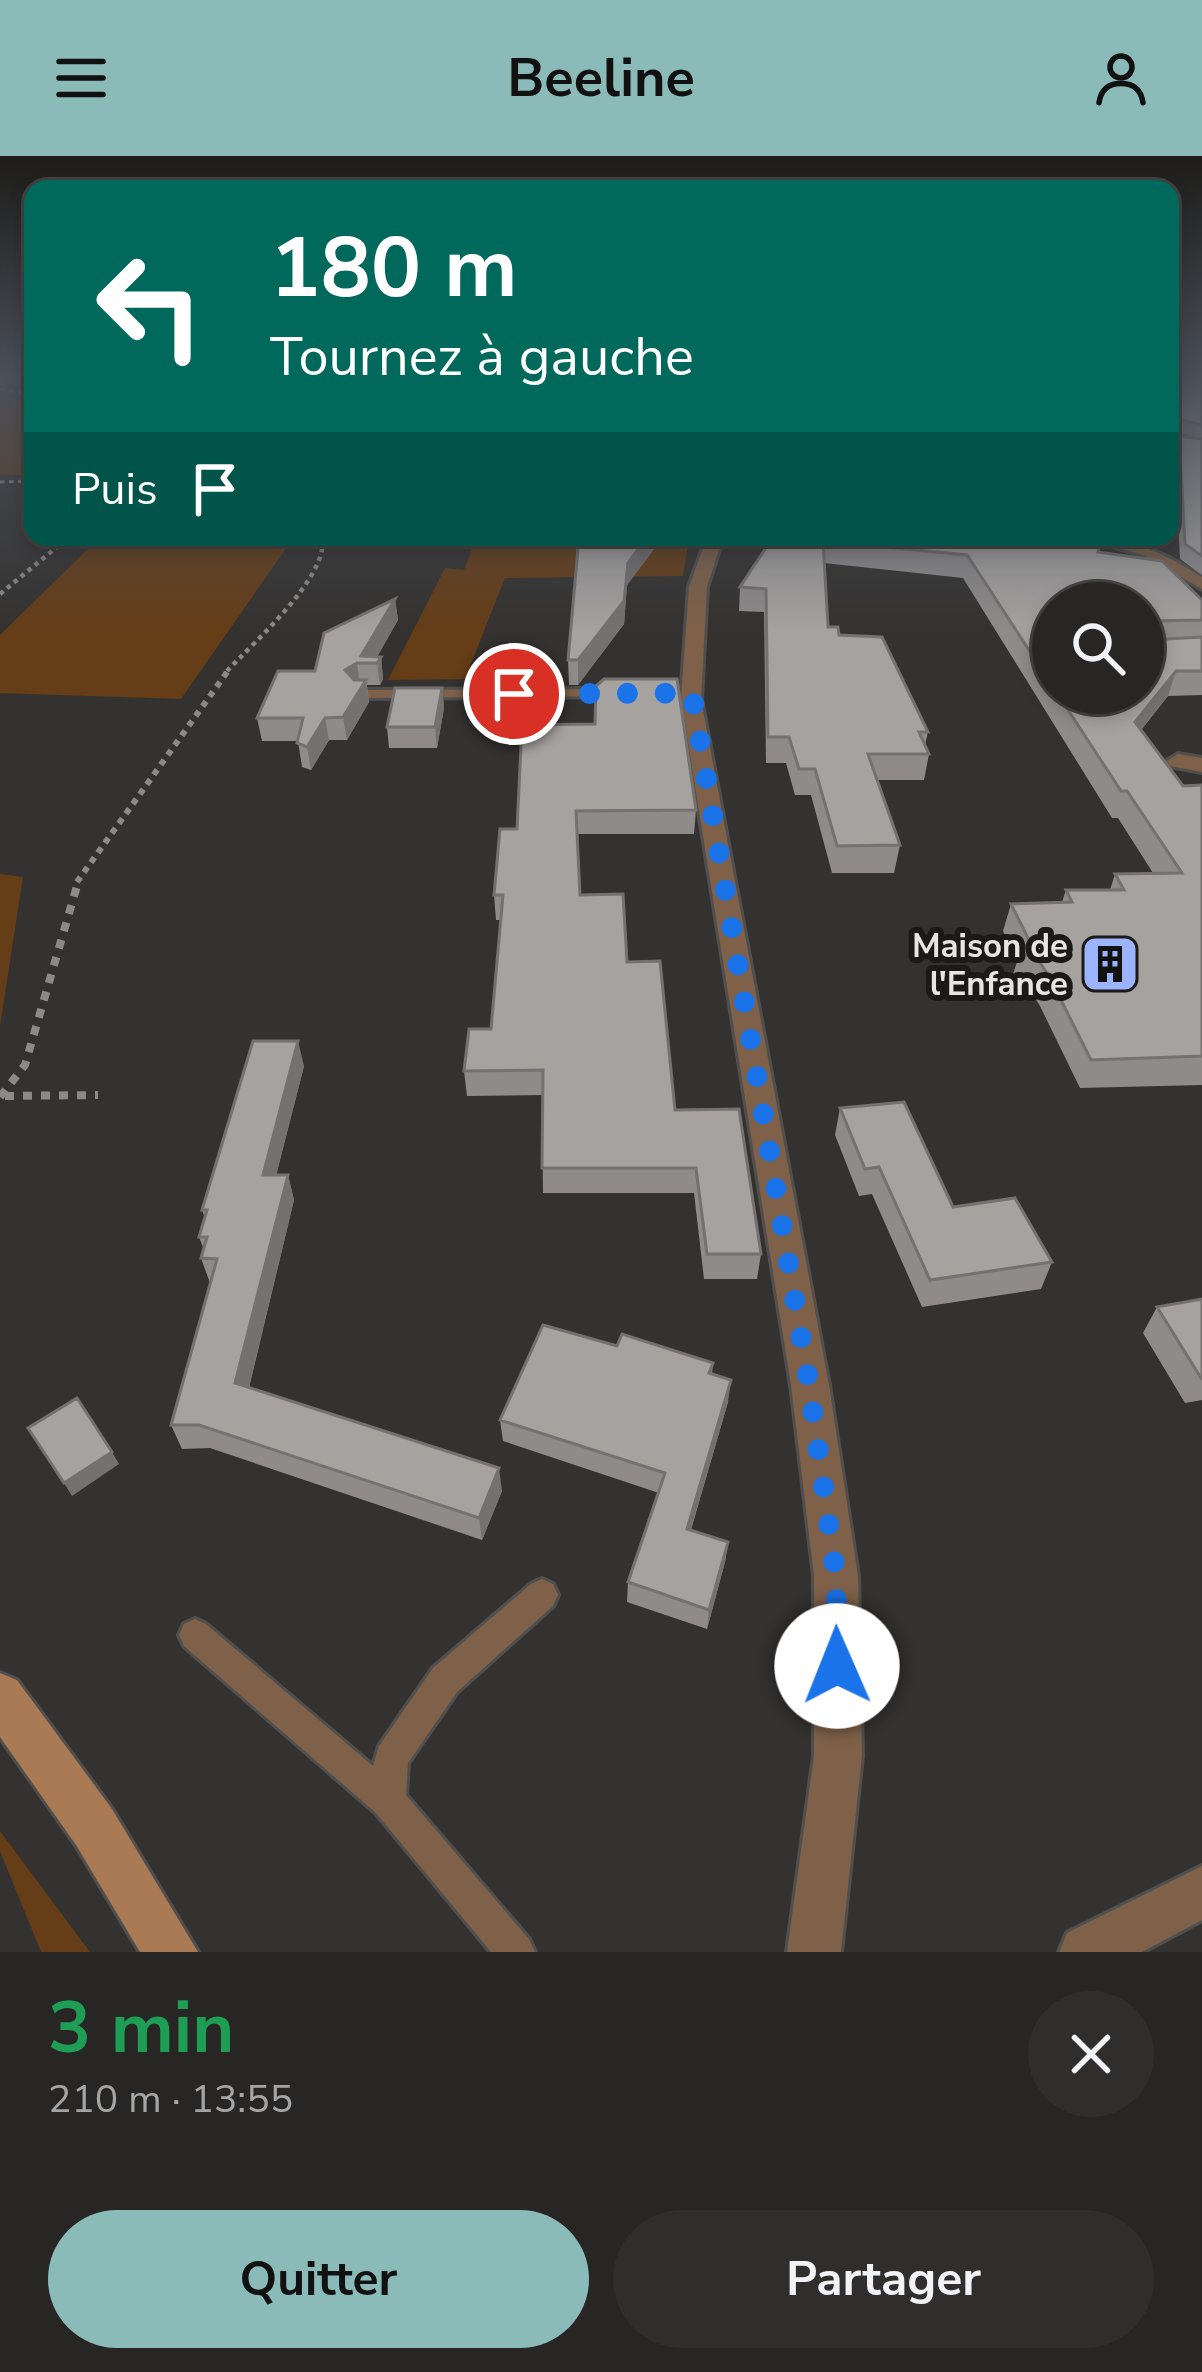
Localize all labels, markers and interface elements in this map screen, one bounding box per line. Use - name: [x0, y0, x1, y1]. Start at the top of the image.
- text: Beeline: [507, 41, 695, 115]
- icon: menu: [48, 45, 114, 111]
- icon: person: [1088, 45, 1154, 111]
- text: 180 m: [270, 211, 518, 326]
- icon: left: [72, 228, 228, 384]
- text: Tournez à gauche: [270, 320, 694, 394]
- icon: arrive: [182, 456, 248, 522]
- text: Puis: [72, 459, 158, 520]
- map controls: [1032, 582, 1164, 714]
- button: search: [1032, 582, 1164, 714]
- pin: [463, 643, 565, 745]
- icon: arrive: [481, 661, 547, 727]
- place label: Maison de l'Enfance: [912, 924, 1068, 1007]
- building icon: Maison de l'Enfance: [1079, 933, 1141, 995]
- position arrow: [774, 1603, 900, 1729]
- text: 3 min: [48, 1979, 234, 2077]
- button: close: [1028, 1991, 1154, 2117]
- text: 210 m · 13:55: [48, 2073, 293, 2126]
- button: Quitter: [48, 2210, 589, 2348]
- button: Partager: [613, 2210, 1154, 2348]

